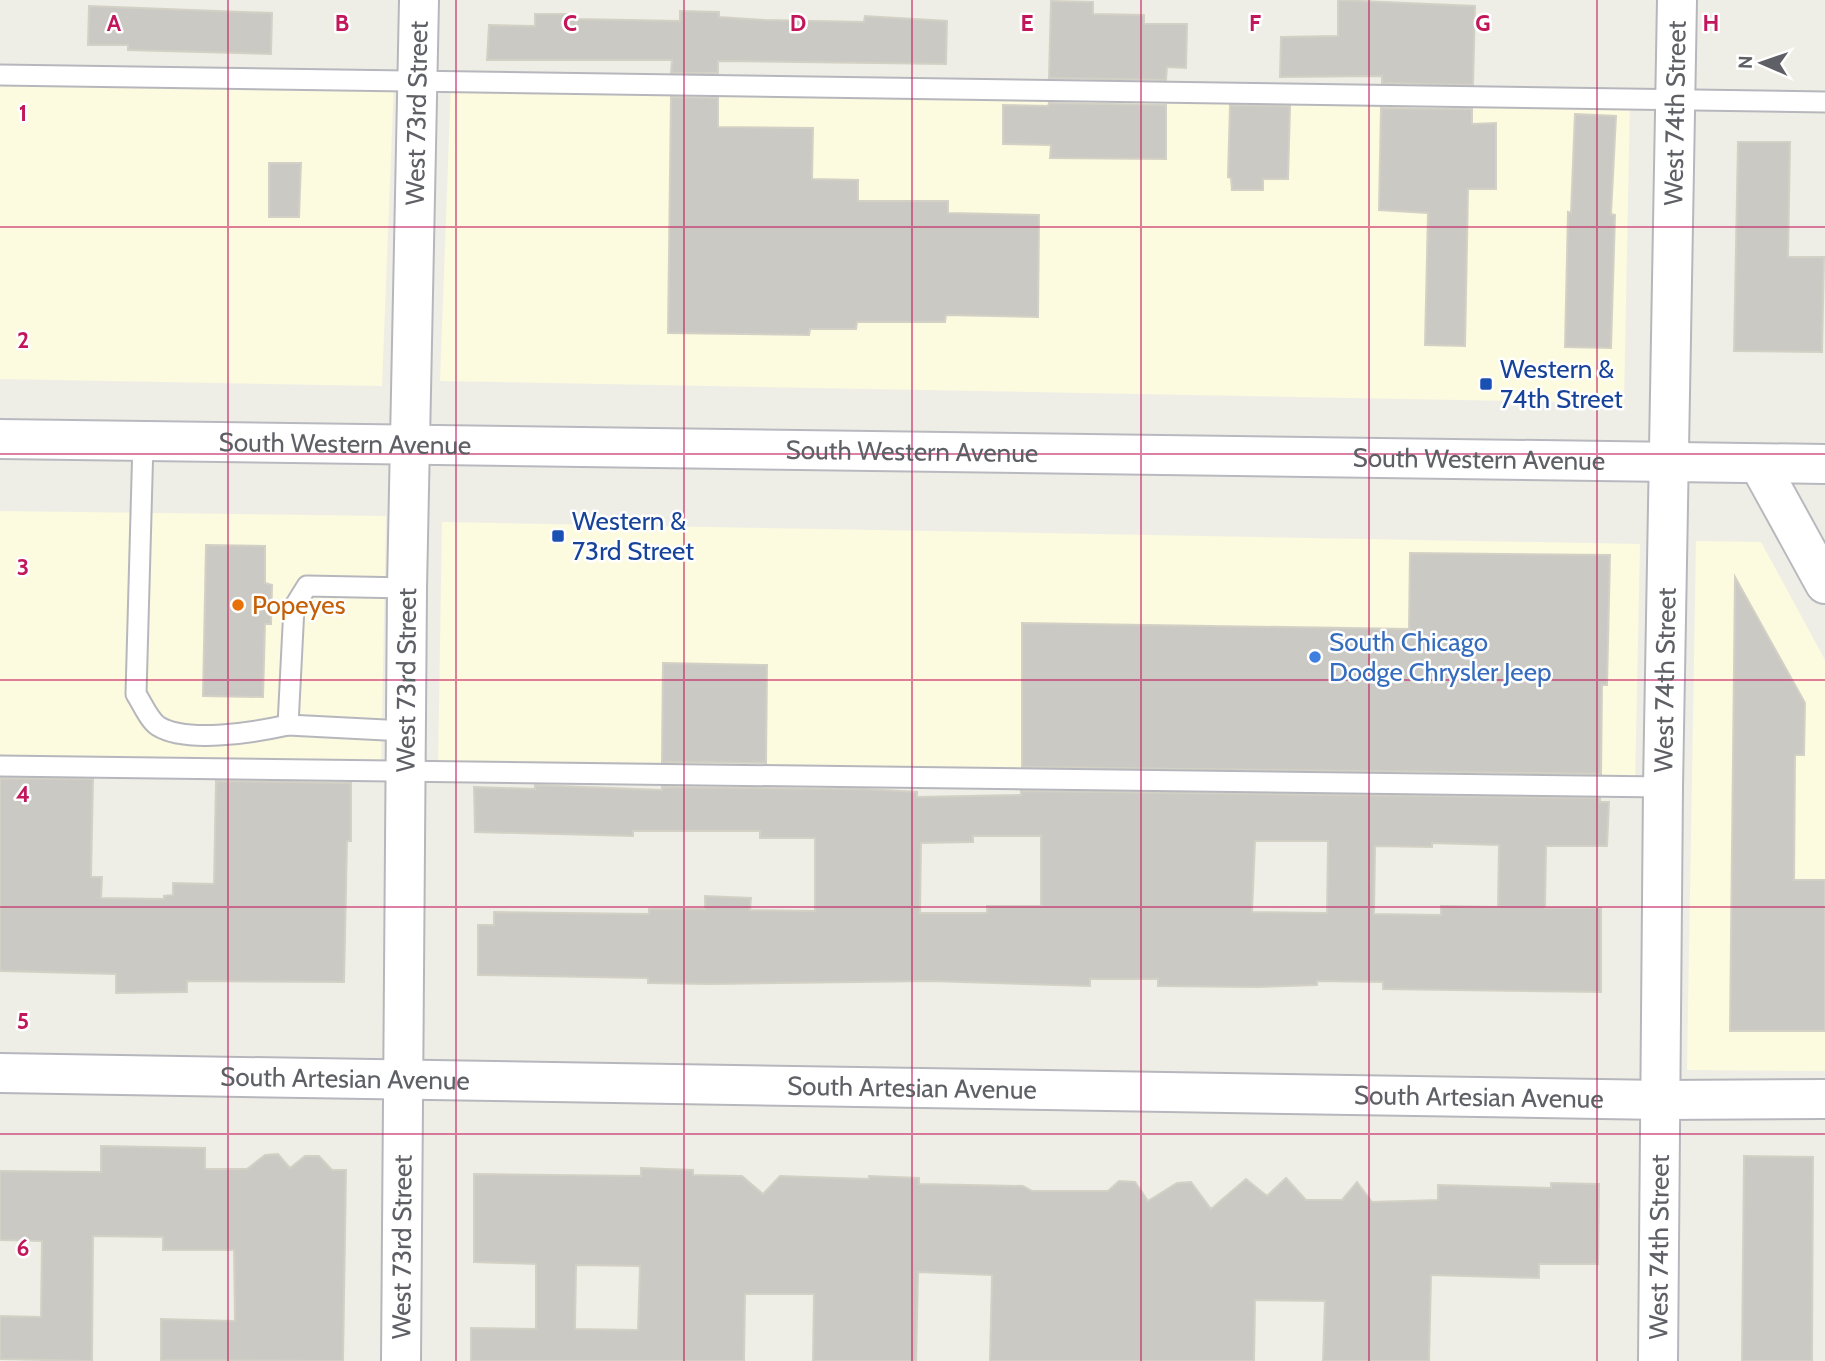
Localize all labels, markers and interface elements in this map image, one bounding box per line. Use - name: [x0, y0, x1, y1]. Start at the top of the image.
- text: A: [107, 9, 122, 37]
- text: B: [335, 9, 349, 37]
- text: C: [563, 9, 577, 37]
- text: D: [790, 9, 806, 37]
- text: E: [1020, 9, 1034, 37]
- text: F: [1249, 9, 1261, 37]
- text: G: [1475, 9, 1491, 37]
- text: H: [1703, 9, 1719, 37]
- street label: West 73rd Street: [399, 20, 435, 206]
- street label: West 74th Street: [1657, 20, 1693, 206]
- north arrow: [1727, 28, 1797, 98]
- text: N: [1734, 55, 1757, 70]
- text: 1: [19, 99, 27, 127]
- text: 2: [17, 326, 29, 354]
- place label: Western & 74th Street: [1500, 353, 1623, 415]
- marker: Western & 74th Street: [1478, 376, 1494, 392]
- street label: South Western Avenue: [218, 426, 471, 461]
- street label: South Western Avenue: [785, 434, 1038, 469]
- street label: South Western Avenue: [1352, 442, 1605, 477]
- place label: Western & 73rd Street: [572, 505, 694, 567]
- marker: Western & 73rd Street: [550, 528, 566, 544]
- text: 3: [17, 553, 29, 581]
- street label: West 73rd Street: [390, 587, 423, 772]
- street label: West 74th Street: [1647, 587, 1683, 773]
- place label: Popeyes: [252, 589, 346, 621]
- marker: Popeyes: [230, 597, 246, 613]
- place label: South Chicago Dodge Chrysler Jeep: [1329, 626, 1551, 688]
- marker: South Chicago Dodge Chrysler Jeep: [1307, 649, 1323, 665]
- text: 4: [16, 780, 30, 808]
- text: 5: [17, 1007, 29, 1035]
- street label: South Artesian Avenue: [220, 1061, 470, 1097]
- street label: South Artesian Avenue: [787, 1070, 1037, 1106]
- street label: South Artesian Avenue: [1354, 1079, 1604, 1115]
- street label: West 73rd Street: [385, 1154, 419, 1339]
- street label: West 74th Street: [1642, 1154, 1676, 1340]
- text: 6: [17, 1234, 29, 1262]

